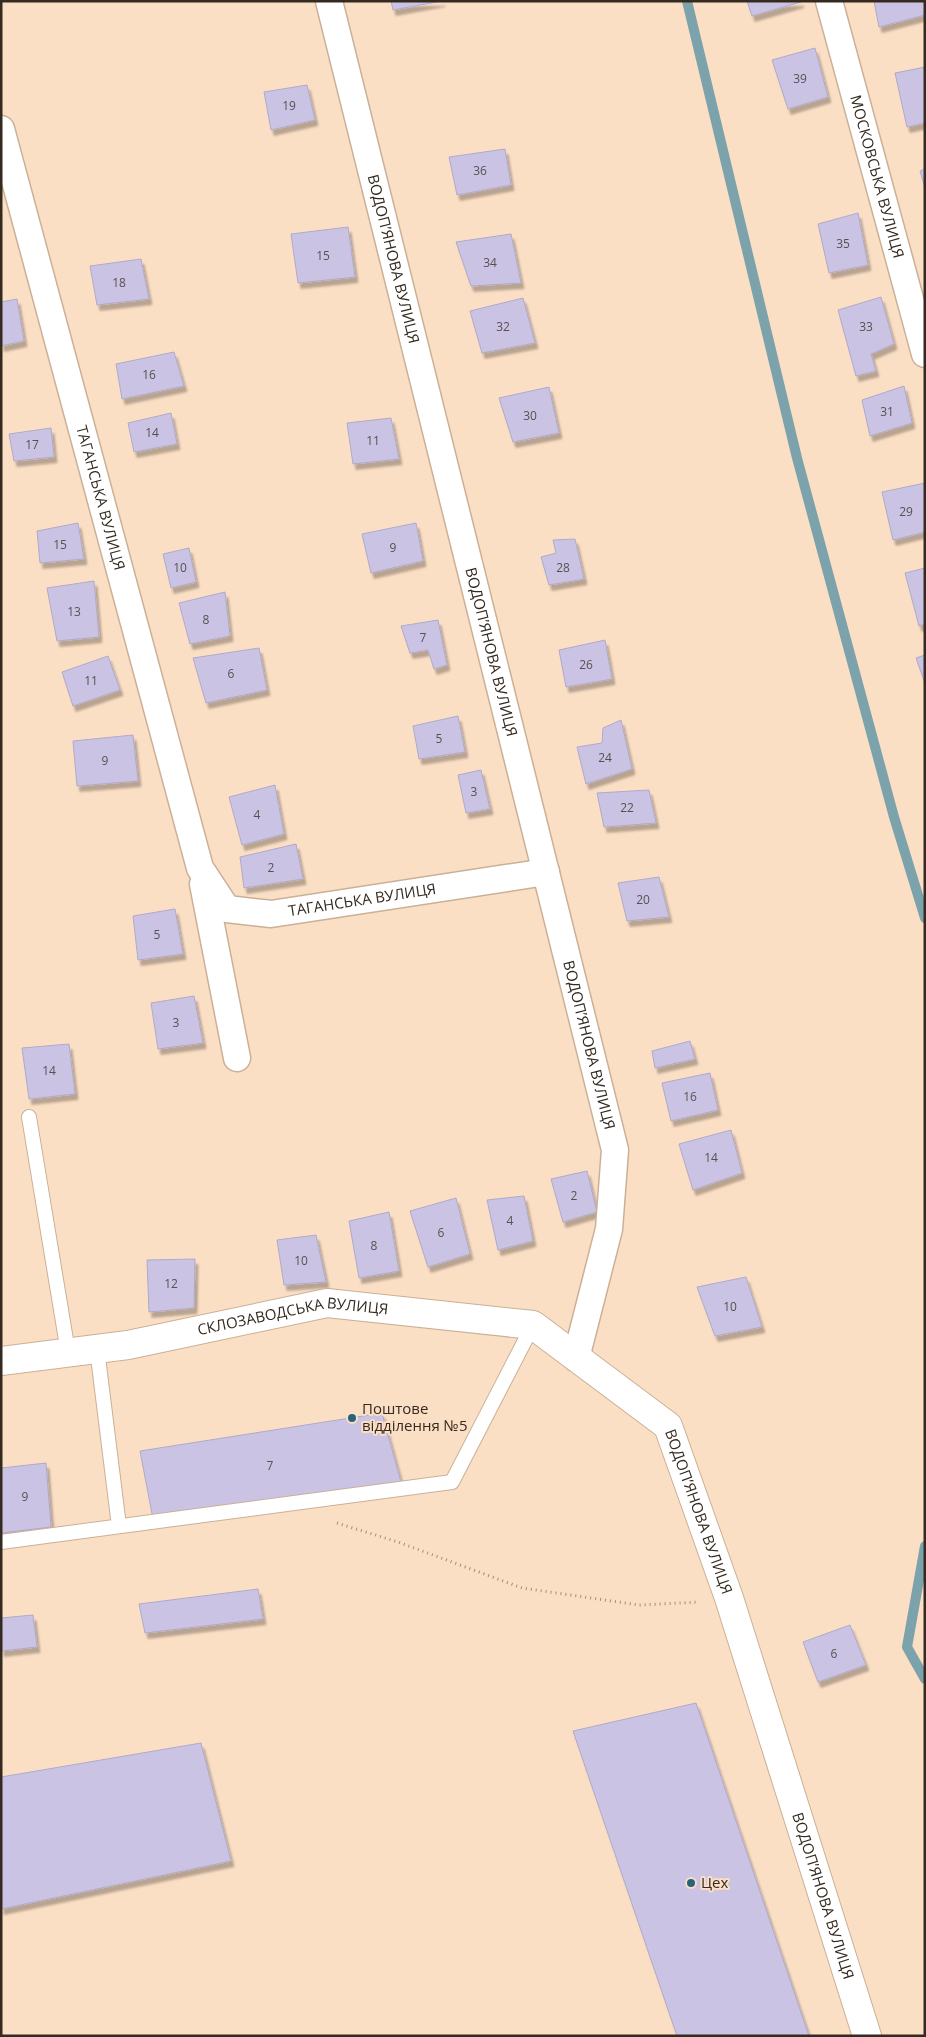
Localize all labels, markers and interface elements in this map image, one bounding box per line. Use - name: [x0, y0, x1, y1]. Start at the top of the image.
- house number: 39: [793, 70, 807, 87]
- street label: МОСКОВСЬКА ВУЛИЦЯ: [846, 93, 909, 260]
- house number: 19: [282, 97, 296, 114]
- house number: 36: [473, 162, 487, 179]
- street label: ВОДОП’ЯНОВА ВУЛИЦЯ: [364, 172, 425, 346]
- house number: 35: [836, 235, 850, 252]
- house number: 15: [316, 247, 330, 264]
- house number: 34: [483, 254, 497, 271]
- house number: 18: [112, 274, 126, 291]
- house number: 32: [496, 318, 510, 335]
- house number: 33: [859, 318, 873, 335]
- house number: 16: [142, 366, 156, 383]
- house number: 31: [880, 403, 894, 420]
- house number: 30: [523, 407, 537, 424]
- street label: ТАГАНСЬКА ВУЛИЦЯ: [72, 423, 130, 572]
- house number: 14: [145, 424, 159, 441]
- house number: 11: [366, 432, 380, 449]
- house number: 17: [25, 436, 39, 453]
- house number: 29: [899, 503, 913, 520]
- house number: 15: [53, 536, 67, 553]
- house number: 9: [390, 539, 397, 556]
- house number: 10: [173, 559, 187, 576]
- house number: 28: [556, 559, 570, 576]
- street label: ВОДОП’ЯНОВА ВУЛИЦЯ: [461, 565, 523, 739]
- house number: 13: [67, 603, 81, 620]
- house number: 8: [203, 611, 210, 628]
- house number: 7: [420, 629, 427, 646]
- house number: 26: [579, 656, 593, 673]
- house number: 6: [228, 665, 235, 682]
- house number: 11: [84, 672, 98, 689]
- house number: 5: [436, 730, 443, 747]
- house number: 24: [598, 749, 612, 766]
- house number: 9: [102, 752, 109, 769]
- house number: 3: [471, 783, 478, 800]
- house number: 22: [620, 799, 634, 816]
- house number: 4: [254, 806, 261, 823]
- house number: 2: [268, 859, 275, 876]
- street label: ТАГАНСЬКА ВУЛИЦЯ: [287, 878, 437, 920]
- house number: 20: [636, 891, 650, 908]
- house number: 5: [154, 926, 161, 943]
- street label: ВОДОП’ЯНОВА ВУЛИЦЯ: [559, 958, 621, 1132]
- house number: 3: [173, 1014, 180, 1031]
- house number: 14: [42, 1062, 56, 1079]
- house number: 16: [683, 1088, 697, 1105]
- house number: 14: [704, 1149, 718, 1166]
- house number: 2: [571, 1187, 578, 1204]
- house number: 4: [507, 1212, 514, 1229]
- house number: 6: [438, 1224, 445, 1241]
- house number: 8: [371, 1237, 378, 1254]
- house number: 10: [294, 1252, 308, 1269]
- house number: 12: [164, 1275, 178, 1292]
- street label: СКЛОЗАВОДСЬКА ВУЛИЦЯ: [195, 1292, 389, 1339]
- house number: 10: [723, 1298, 737, 1315]
- place label: Поштове відділення №5: [362, 1398, 467, 1435]
- marker: Поштове відділення №5: [346, 1412, 358, 1424]
- street label: ВОДОП’ЯНОВА ВУЛИЦЯ: [661, 1426, 738, 1596]
- house number: 7: [267, 1457, 274, 1474]
- house number: 9: [22, 1488, 29, 1505]
- house number: 6: [831, 1645, 838, 1662]
- street label: ВОДОП’ЯНОВА ВУЛИЦЯ: [788, 1810, 859, 1981]
- place label: Цех: [701, 1872, 728, 1892]
- marker: Цех: [685, 1877, 697, 1889]

